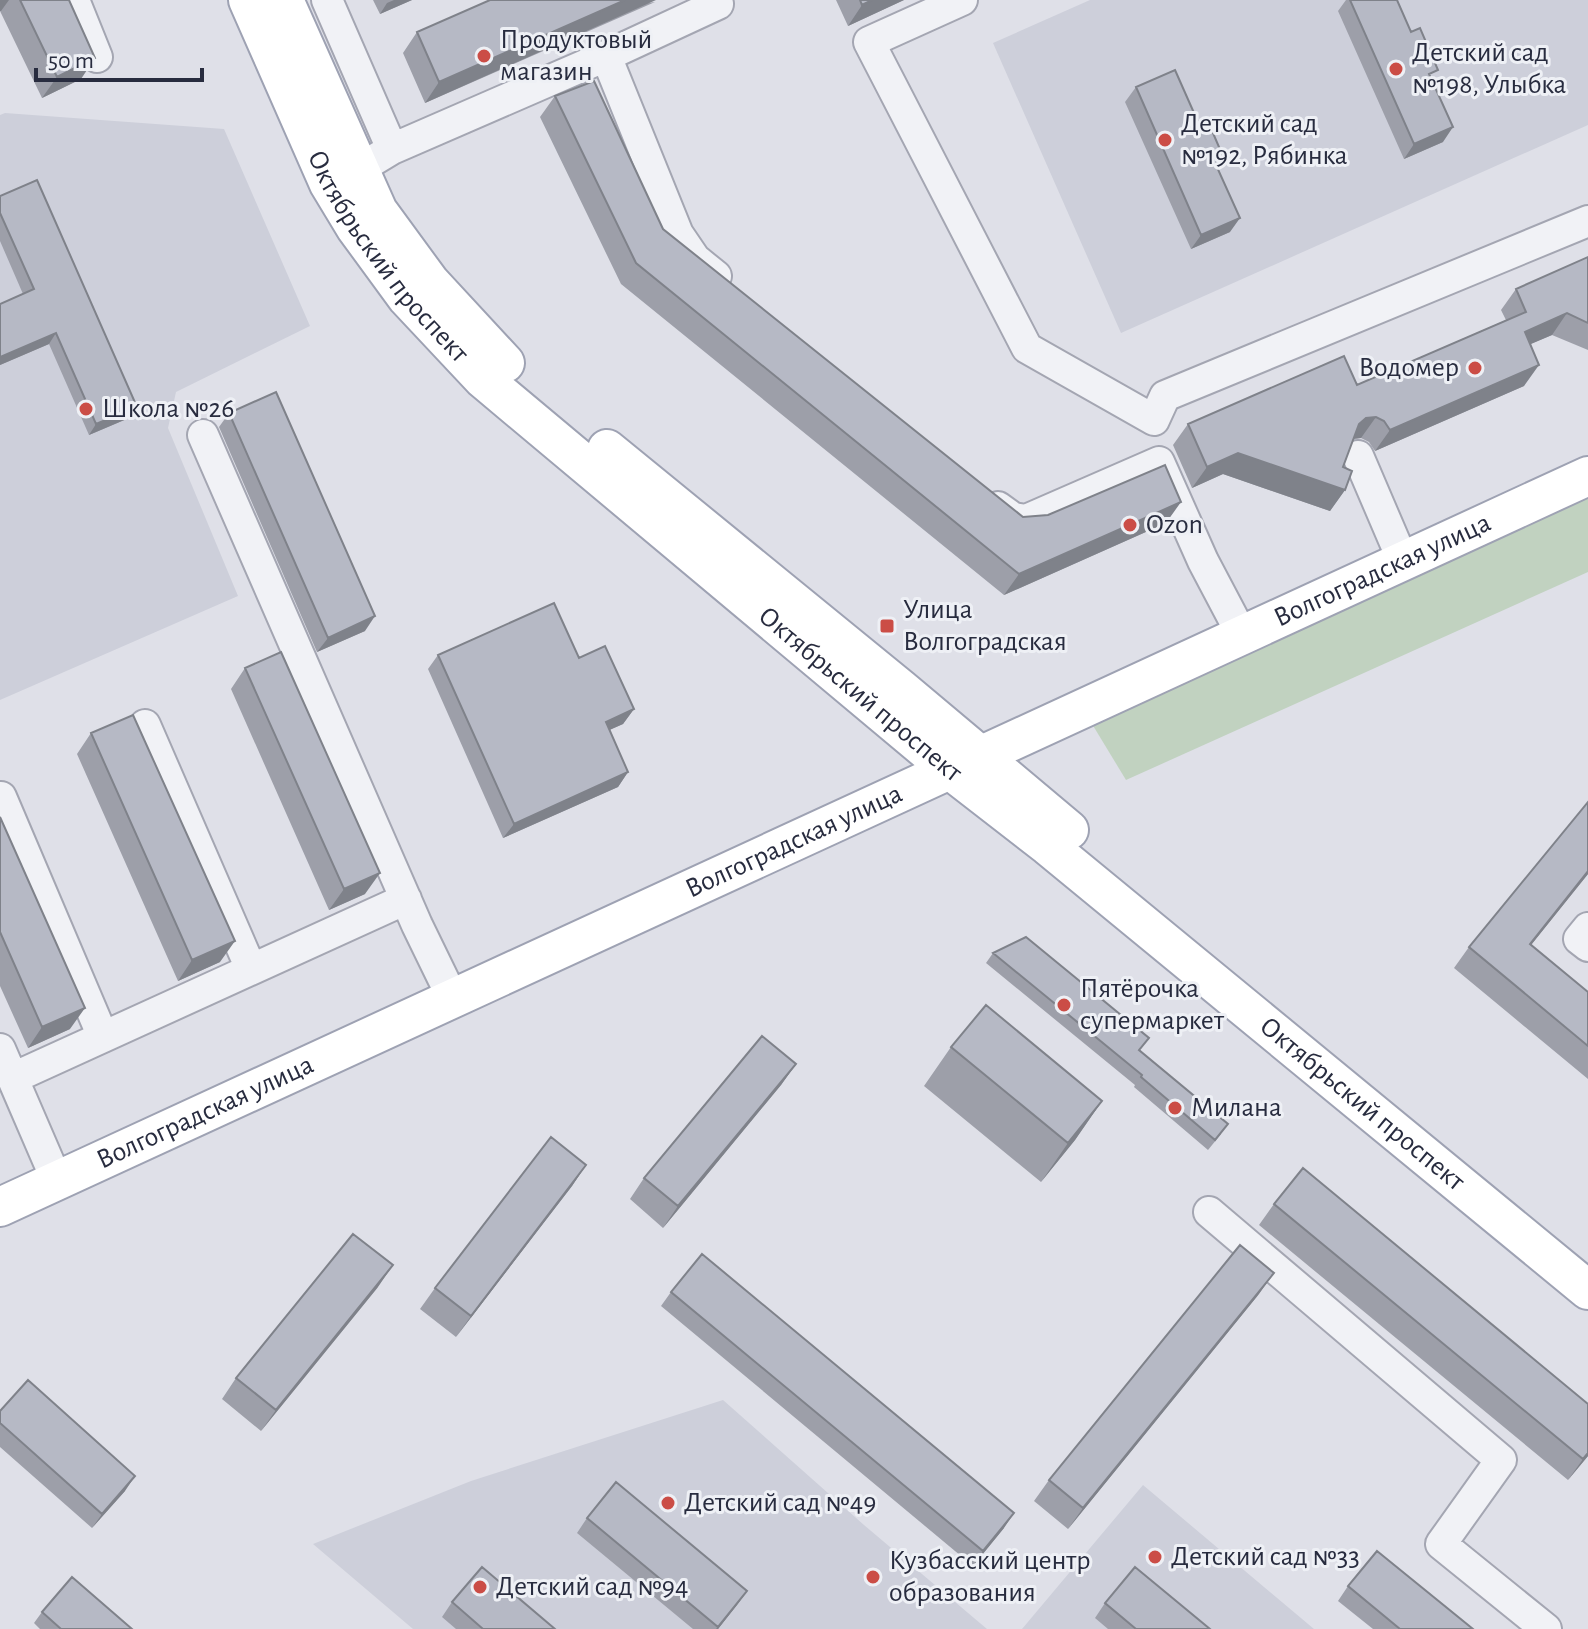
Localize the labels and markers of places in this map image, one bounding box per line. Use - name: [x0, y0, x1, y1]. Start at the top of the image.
- place label: Продуктовый магазин: [500, 26, 652, 86]
- place label: Детский сад №198, Улыбка: [1412, 39, 1567, 99]
- marker: Продуктовый магазин: [475, 47, 493, 65]
- marker: Детский сад №198, Улыбка: [1387, 60, 1405, 78]
- place label: Детский сад №192, Рябинка: [1181, 110, 1348, 170]
- marker: Детский сад №192, Рябинка: [1156, 131, 1174, 149]
- place label: Водомер: [1359, 354, 1459, 382]
- marker: Водомер: [1466, 359, 1484, 377]
- place label: Школа №26: [102, 395, 234, 423]
- marker: Школа №26: [77, 400, 95, 418]
- place label: Ozon: [1146, 511, 1203, 539]
- marker: Ozon: [1121, 516, 1139, 534]
- place label: Улица Волгоградская: [903, 596, 1067, 656]
- marker: Улица Волгоградская: [878, 617, 896, 635]
- place label: Пятёрочка супермаркет: [1080, 975, 1225, 1035]
- marker: Пятёрочка супермаркет: [1055, 996, 1073, 1014]
- place label: Милана: [1191, 1094, 1282, 1122]
- marker: Милана: [1166, 1099, 1184, 1117]
- place label: Детский сад №49: [684, 1489, 876, 1517]
- marker: Детский сад №49: [659, 1494, 677, 1512]
- place label: Детский сад №33: [1171, 1543, 1360, 1571]
- place label: Кузбасский центр образования: [889, 1547, 1091, 1607]
- marker: Детский сад №33: [1146, 1548, 1164, 1566]
- marker: Кузбасский центр образования: [864, 1568, 882, 1586]
- place label: Детский сад №94: [496, 1573, 688, 1601]
- marker: Детский сад №94: [471, 1578, 489, 1596]

